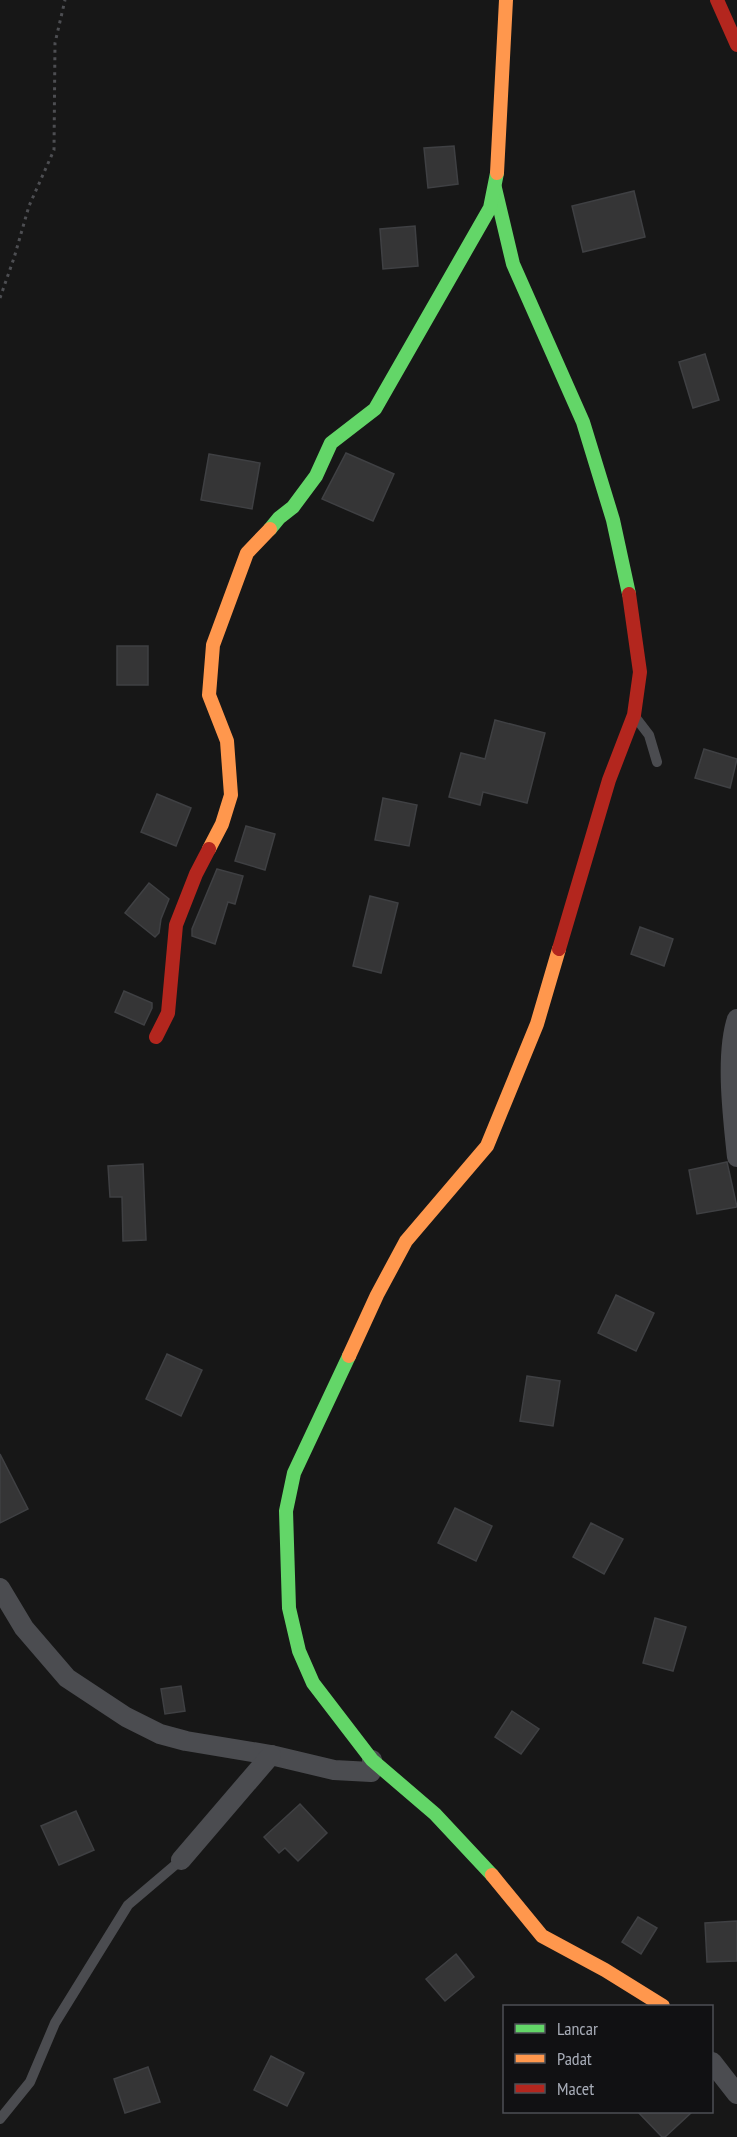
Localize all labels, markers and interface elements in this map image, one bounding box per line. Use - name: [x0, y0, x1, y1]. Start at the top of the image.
- legend: [503, 2005, 713, 2113]
- text: Lancar: [557, 2017, 598, 2040]
- text: Padat: [557, 2047, 592, 2070]
- text: Macet: [557, 2077, 594, 2100]

